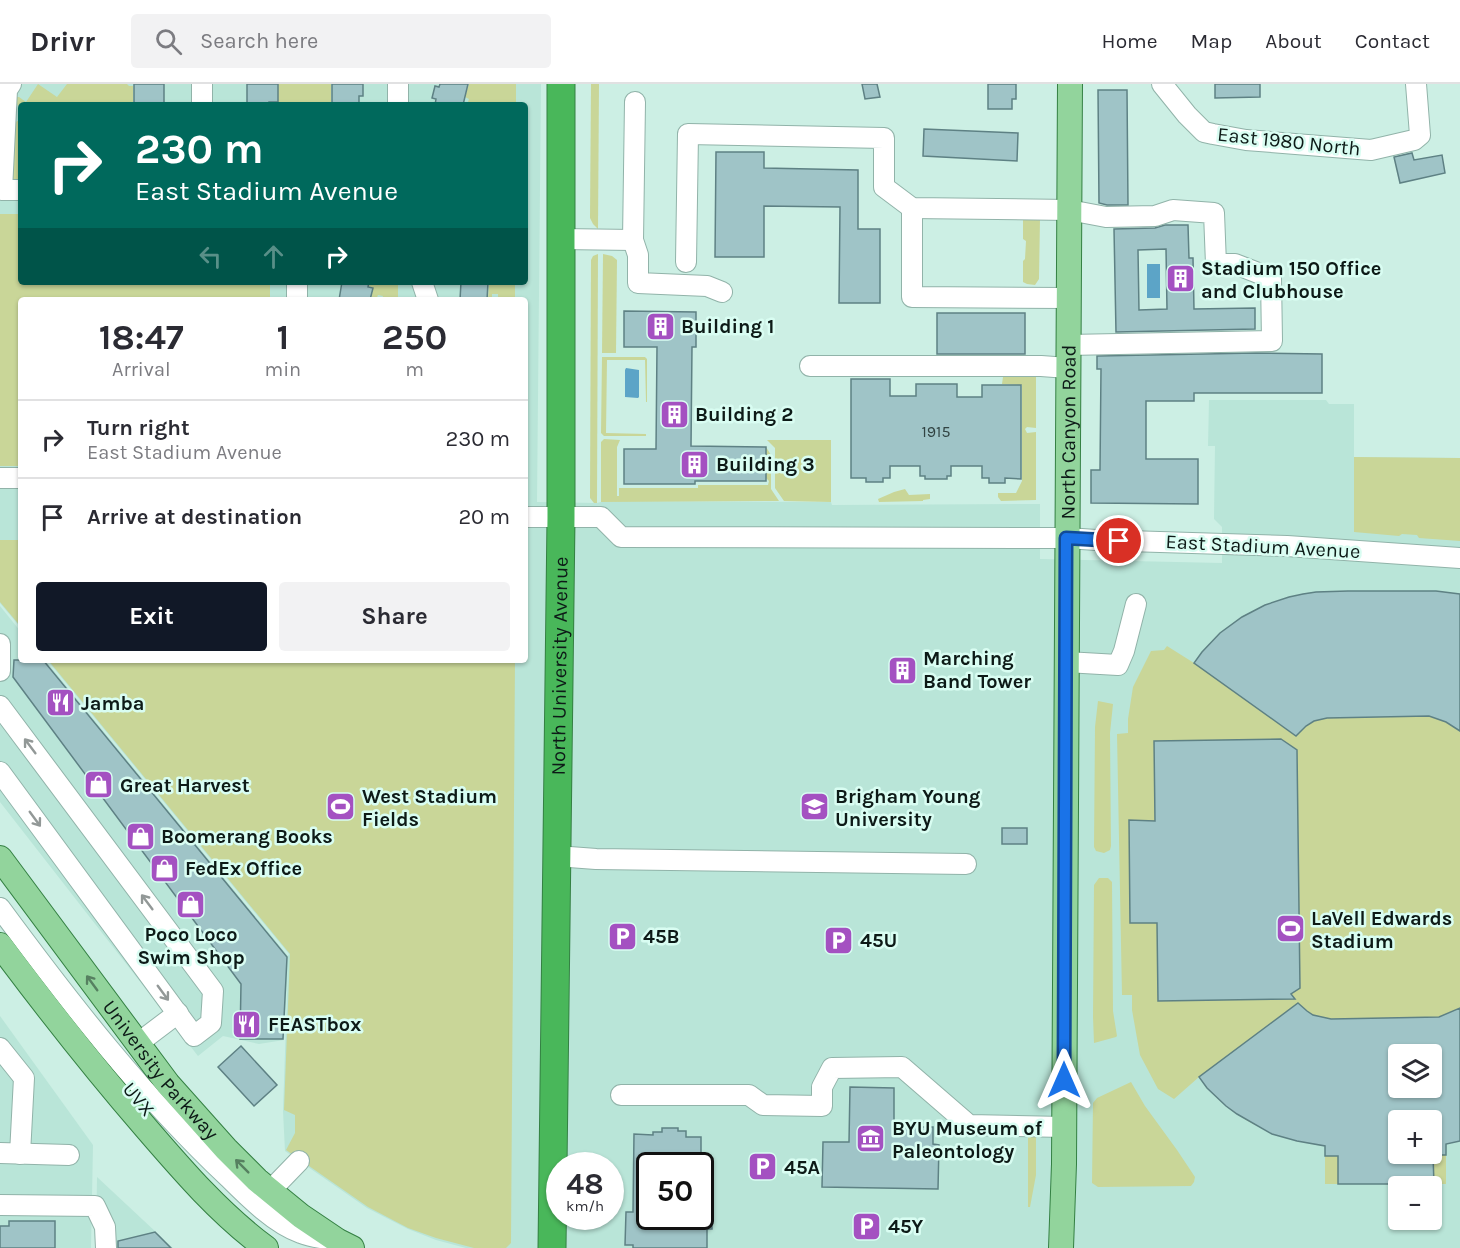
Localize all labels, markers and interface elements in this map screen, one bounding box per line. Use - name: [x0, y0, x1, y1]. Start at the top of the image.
- search box: [131, 14, 551, 68]
- text: Drivr: [30, 25, 95, 58]
- icon: search: [152, 25, 185, 58]
- text: Search here: [200, 28, 318, 54]
- text: Home: [1102, 29, 1158, 53]
- text: Map: [1191, 29, 1232, 53]
- text: About: [1265, 29, 1322, 53]
- text: Contact: [1355, 29, 1430, 53]
- street label: East 1980 North: [1216, 123, 1362, 160]
- text: 230 m: [135, 124, 264, 174]
- icon: right: [36, 126, 114, 204]
- text: East Stadium Avenue: [135, 175, 398, 207]
- icon: left: [194, 240, 227, 273]
- icon: ahead: [257, 240, 290, 273]
- icon: right: [320, 240, 353, 273]
- place label: Stadium 150 Office and Clubhouse: [1201, 257, 1381, 303]
- building icon: Stadium 150 Office and Clubhouse: [1164, 263, 1196, 295]
- building icon: Building 1: [644, 310, 676, 342]
- place label: Building 1: [681, 315, 774, 338]
- text: 18:47: [99, 316, 184, 358]
- text: 1: [276, 316, 289, 358]
- text: 250: [382, 316, 447, 358]
- street label: North Canyon Road: [1057, 345, 1081, 519]
- text: Arrival: [112, 358, 171, 381]
- text: min: [264, 358, 301, 381]
- text: m: [405, 358, 424, 381]
- building icon: Building 2: [658, 398, 690, 430]
- place label: Building 2: [695, 403, 793, 426]
- text: Turn right: [87, 415, 190, 441]
- house number: 1915: [922, 422, 950, 441]
- icon: right: [36, 423, 69, 456]
- text: 230 m: [445, 426, 510, 452]
- text: East Stadium Avenue: [87, 441, 282, 464]
- building icon: Building 3: [679, 448, 711, 480]
- place label: Building 3: [716, 453, 815, 476]
- icon: arrive: [36, 501, 69, 534]
- text: Arrive at destination: [87, 504, 302, 530]
- text: 20 m: [458, 504, 510, 530]
- pin: [1093, 515, 1144, 566]
- icon: arrive: [1102, 524, 1135, 557]
- street label: East Stadium Avenue: [1165, 530, 1361, 563]
- street label: North University Avenue: [547, 556, 573, 776]
- button: Exit: [36, 582, 267, 651]
- button: Share: [279, 582, 510, 651]
- place label: Marching Band Tower: [923, 647, 1031, 693]
- building icon: Marching Band Tower: [886, 654, 918, 686]
- restaurant icon: Jamba: [44, 687, 76, 719]
- place label: Jamba: [81, 692, 145, 715]
- one-way arrow: [24, 739, 37, 755]
- shop icon: Great Harvest: [83, 769, 115, 801]
- place label: Great Harvest: [120, 774, 250, 797]
- place label: West Stadium Fields: [362, 785, 497, 831]
- place label: Brigham Young University: [835, 785, 981, 831]
- sports icon: West Stadium Fields: [325, 791, 357, 823]
- school or university icon: Brigham Young University: [798, 791, 830, 823]
- one-way arrow: [28, 811, 41, 827]
- shop icon: Boomerang Books: [124, 820, 156, 852]
- place label: Boomerang Books: [161, 825, 333, 848]
- shop icon: FedEx Office: [148, 852, 180, 884]
- place label: FedEx Office: [185, 857, 302, 880]
- shop icon: Poco Loco Swim Shop: [175, 888, 207, 920]
- one-way arrow: [141, 895, 153, 911]
- place label: LaVell Edwards Stadium: [1311, 907, 1452, 953]
- sports icon: LaVell Edwards Stadium: [1274, 913, 1306, 945]
- parking icon: 45B: [606, 920, 638, 952]
- place label: Poco Loco Swim Shop: [137, 923, 245, 969]
- parking icon: 45U: [823, 924, 855, 956]
- place label: 45B: [643, 925, 680, 948]
- place label: 45U: [860, 929, 897, 952]
- one-way arrow: [86, 975, 99, 991]
- one-way arrow: [156, 985, 169, 1001]
- street label: University Parkway: [98, 996, 223, 1145]
- restaurant icon: FEASTbox: [231, 1008, 263, 1040]
- place label: FEASTbox: [268, 1013, 361, 1036]
- map controls: [1388, 1044, 1442, 1230]
- button: layers: [1388, 1044, 1442, 1098]
- position arrow: [1032, 1048, 1096, 1112]
- street label: UVX: [118, 1078, 159, 1121]
- button: +: [1388, 1110, 1442, 1164]
- place label: BYU Museum of Paleontology: [892, 1117, 1043, 1163]
- museum icon: BYU Museum of Paleontology: [855, 1123, 887, 1155]
- parking icon: 45A: [747, 1151, 779, 1183]
- speed limit sign: 50: [636, 1152, 714, 1230]
- place label: 45A: [784, 1156, 821, 1179]
- one-way arrow: [235, 1158, 250, 1173]
- text: 48: [566, 1166, 604, 1202]
- button: −: [1388, 1176, 1442, 1230]
- text: km/h: [566, 1197, 604, 1215]
- parking icon: 45Y: [851, 1210, 883, 1242]
- place label: 45Y: [888, 1215, 924, 1238]

